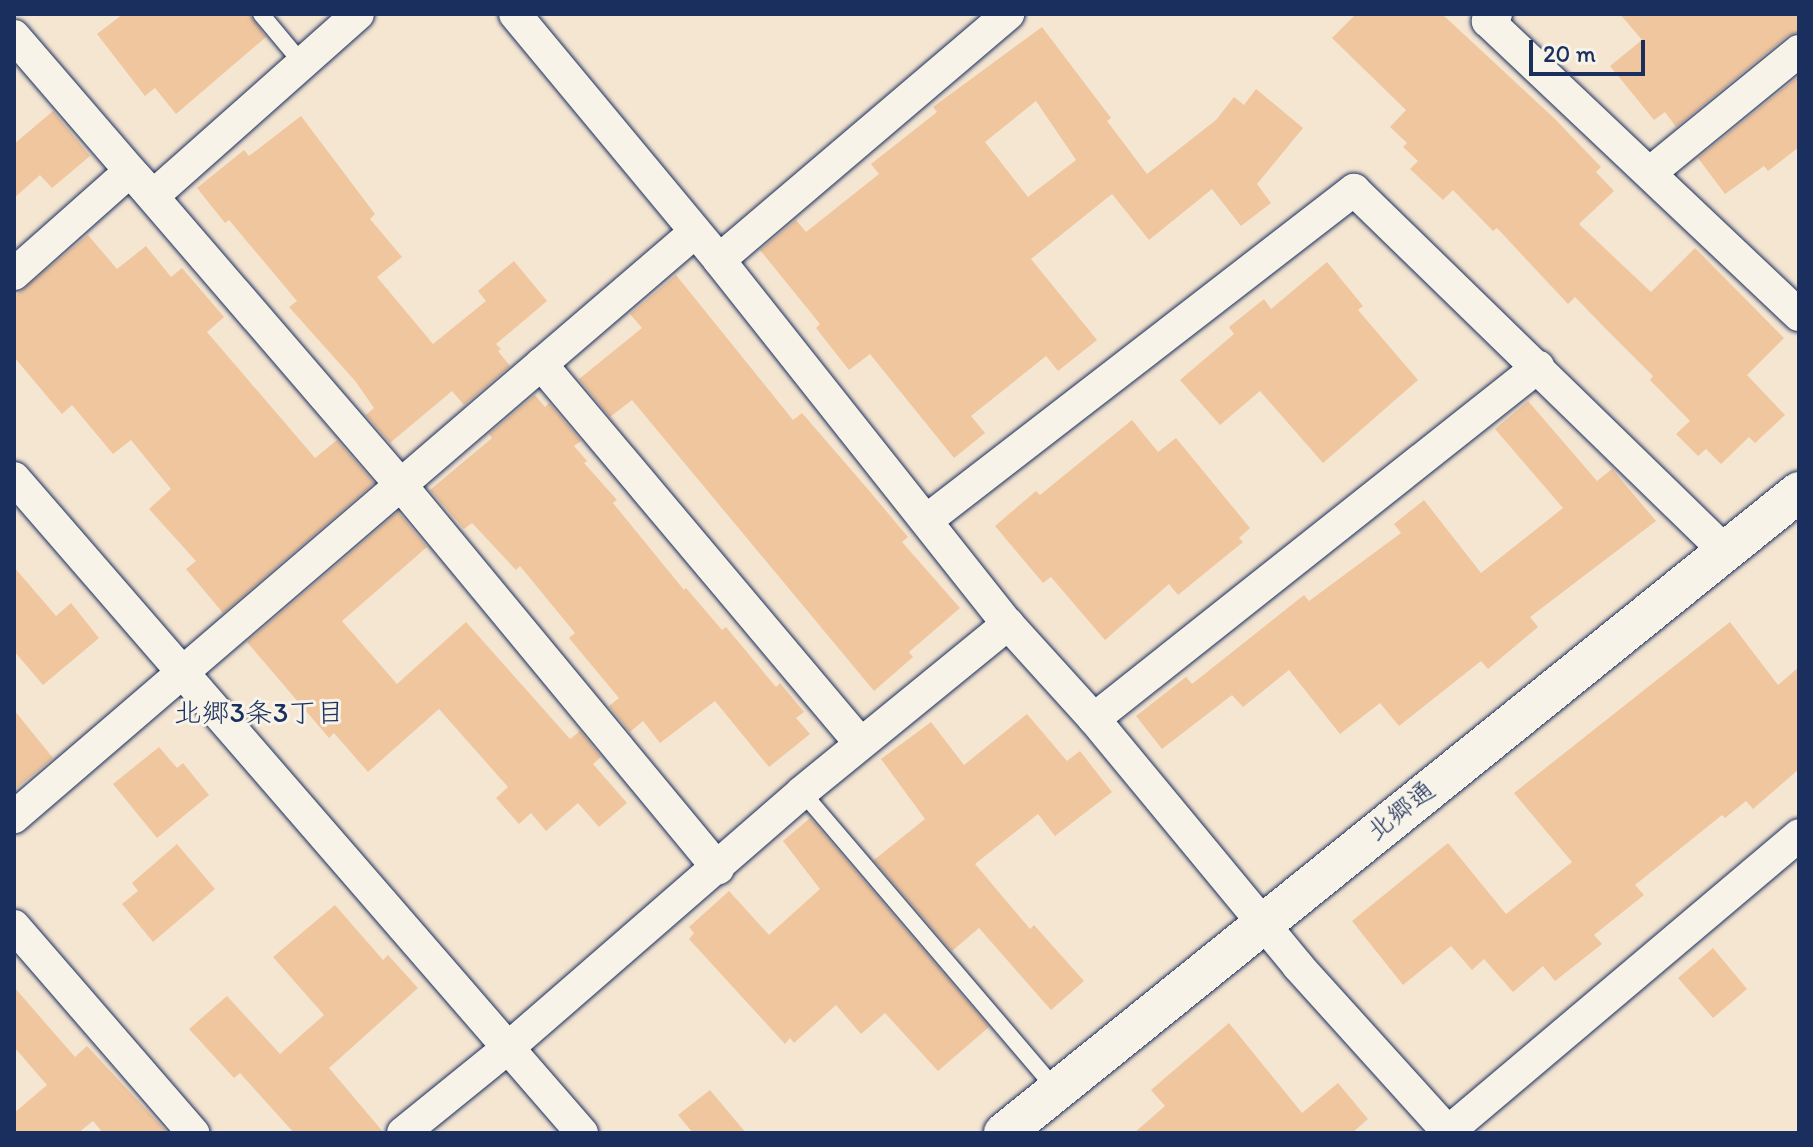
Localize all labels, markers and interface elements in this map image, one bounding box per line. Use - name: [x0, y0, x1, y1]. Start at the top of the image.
- scale bar: [1533, 24, 1649, 74]
- text: 20 m: [1543, 39, 1596, 68]
- district label: 北郷3条3丁目: [174, 695, 344, 729]
- street label: 北郷通: [1361, 774, 1441, 848]

